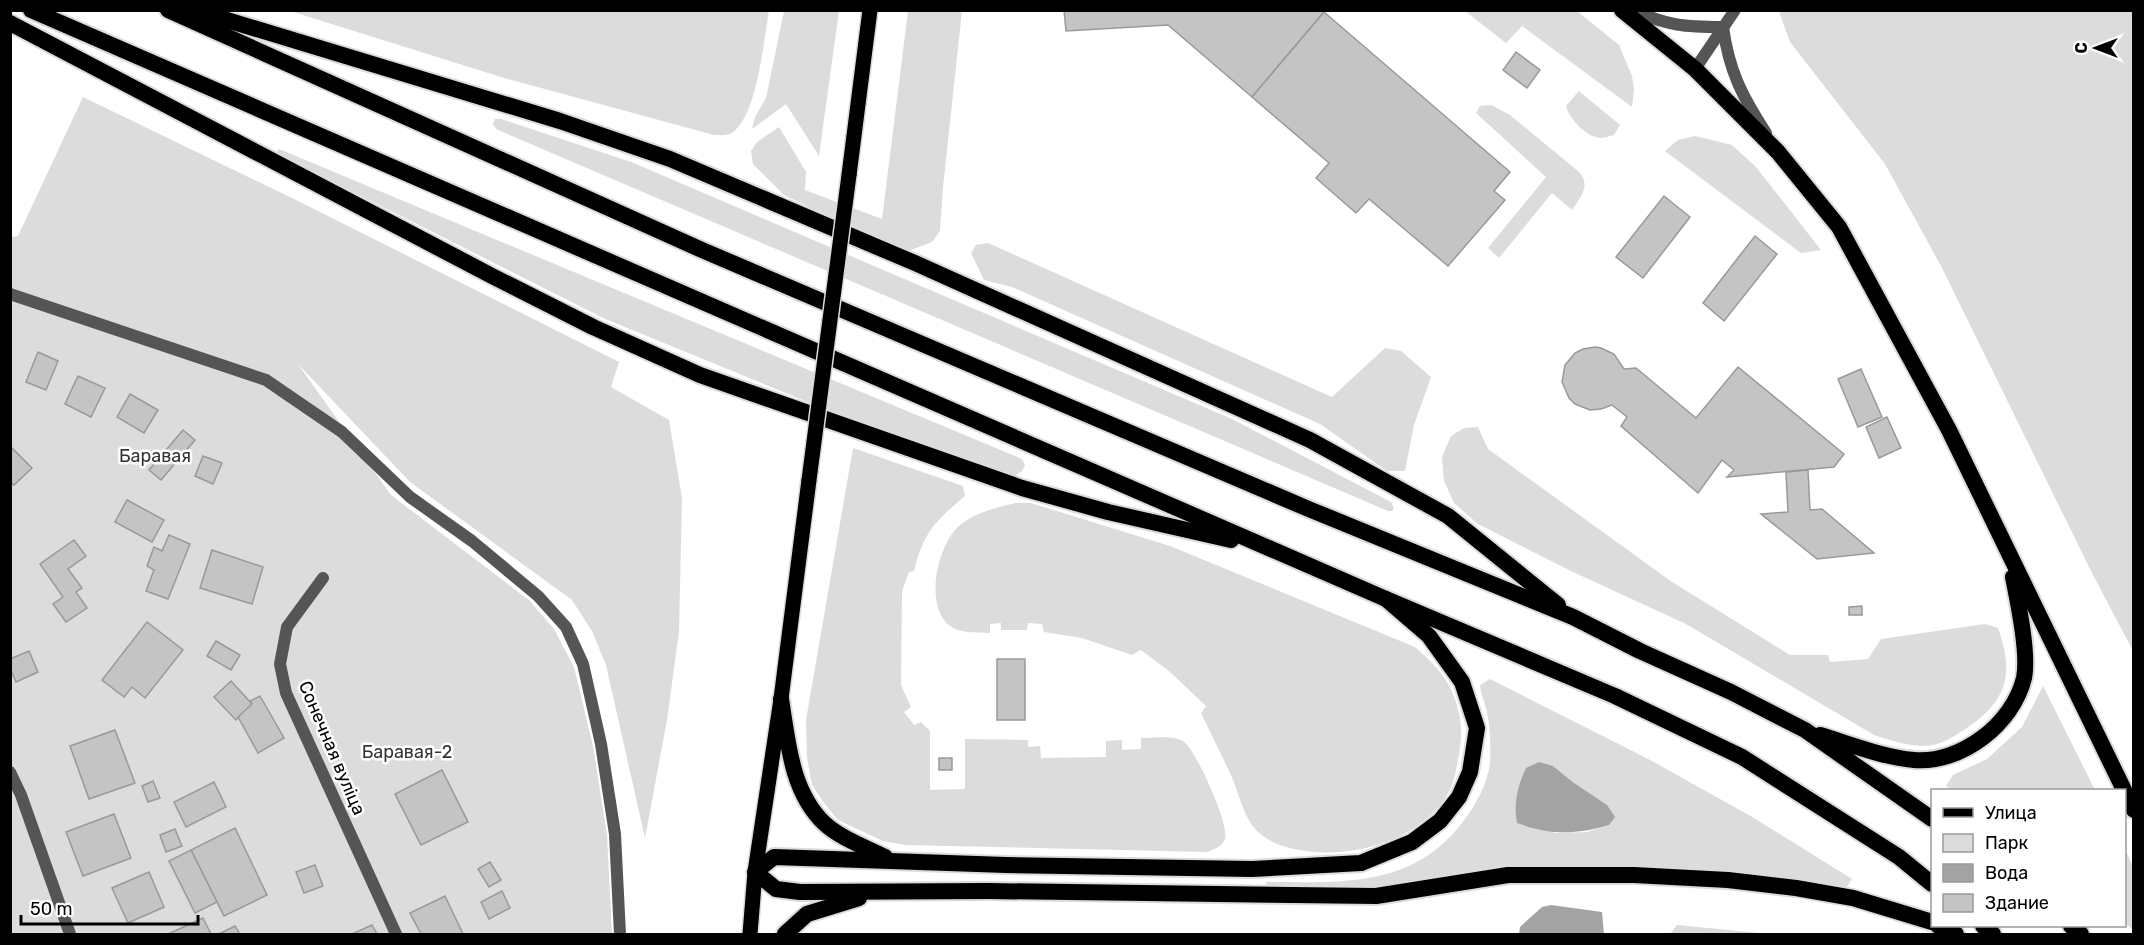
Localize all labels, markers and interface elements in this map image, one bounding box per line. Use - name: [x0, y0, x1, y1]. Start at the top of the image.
- north arrow: [2066, 18, 2126, 78]
- text: С: [2072, 42, 2091, 54]
- park label: Баравая: [119, 445, 191, 467]
- street label: Сонечная вуліца: [294, 678, 370, 818]
- park label: Баравая-2: [362, 741, 452, 763]
- legend: [1931, 789, 2126, 927]
- text: Улица: [1985, 802, 2037, 824]
- text: Парк: [1985, 832, 2029, 854]
- text: Вода: [1985, 862, 2028, 884]
- scale bar: [21, 888, 198, 926]
- text: Здание: [1985, 892, 2049, 914]
- text: 50 m: [30, 898, 73, 920]

